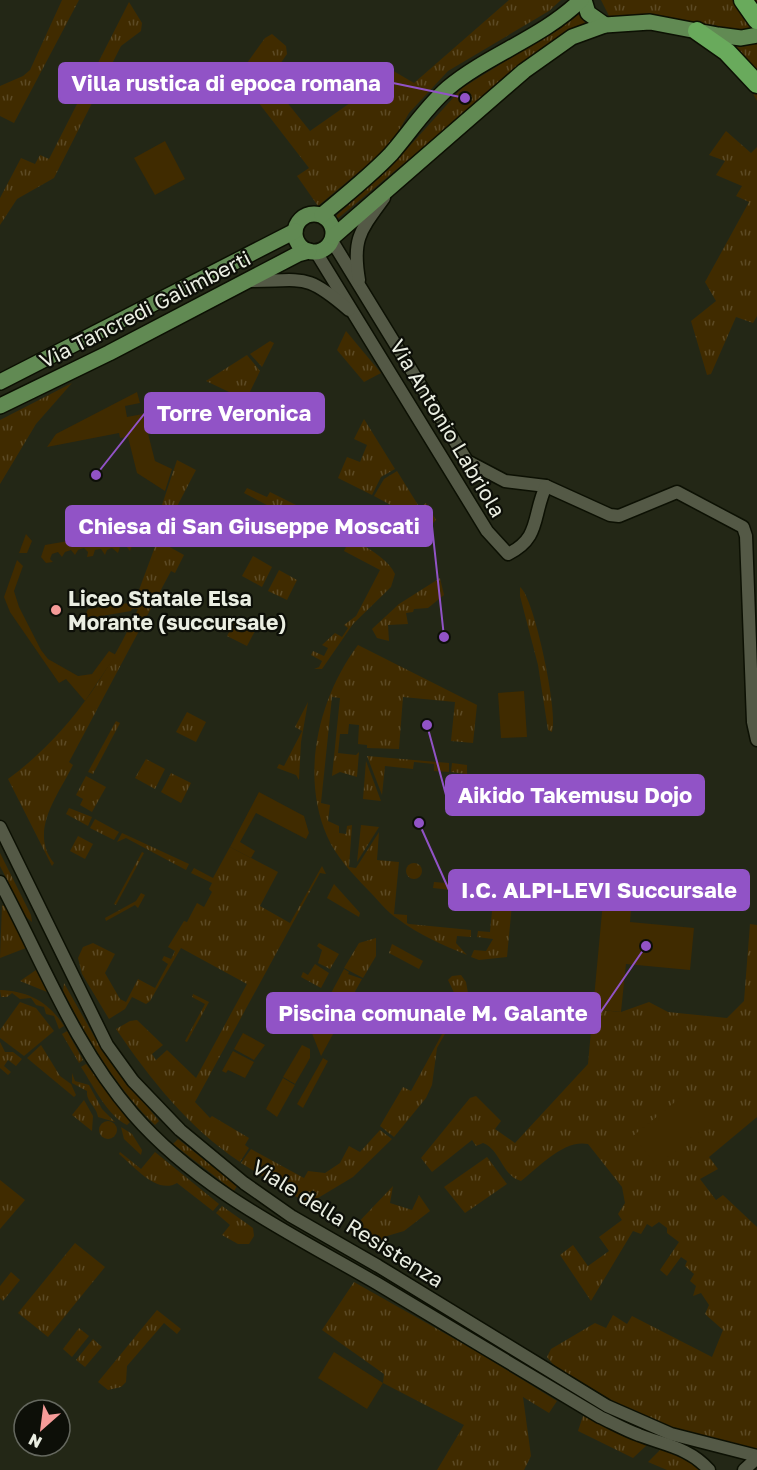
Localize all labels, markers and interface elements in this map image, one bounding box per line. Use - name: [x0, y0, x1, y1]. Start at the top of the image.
- callout: Villa rustica di epoca romana: [59, 63, 393, 103]
- text: Villa rustica di epoca romana: [71, 69, 381, 96]
- street label: Via Tancredi Galimberti: [35, 244, 255, 374]
- street label: Via Antonio Labriola: [385, 334, 511, 522]
- callout: Torre Veronica: [145, 393, 324, 433]
- text: Torre Veronica: [157, 399, 311, 426]
- callout: Chiesa di San Giuseppe Moscati: [66, 506, 432, 546]
- text: Chiesa di San Giuseppe Moscati: [78, 512, 420, 539]
- place label: Liceo Statale Elsa Morante (succursale): [68, 585, 286, 635]
- marker: Liceo Statale Elsa Morante (succursale): [49, 603, 63, 617]
- callout: Aikido Takemusu Dojo: [446, 775, 704, 815]
- text: Aikido Takemusu Dojo: [458, 781, 692, 808]
- callout: I.C. ALPI-LEVI Succursale: [449, 870, 749, 910]
- text: I.C. ALPI-LEVI Succursale: [461, 876, 737, 903]
- callout: Piscina comunale M. Galante: [267, 993, 600, 1033]
- text: Piscina comunale M. Galante: [278, 999, 588, 1026]
- street label: Viale della Resistenza: [247, 1153, 449, 1293]
- north arrow: [12, 1398, 72, 1458]
- text: N: [25, 1430, 45, 1453]

